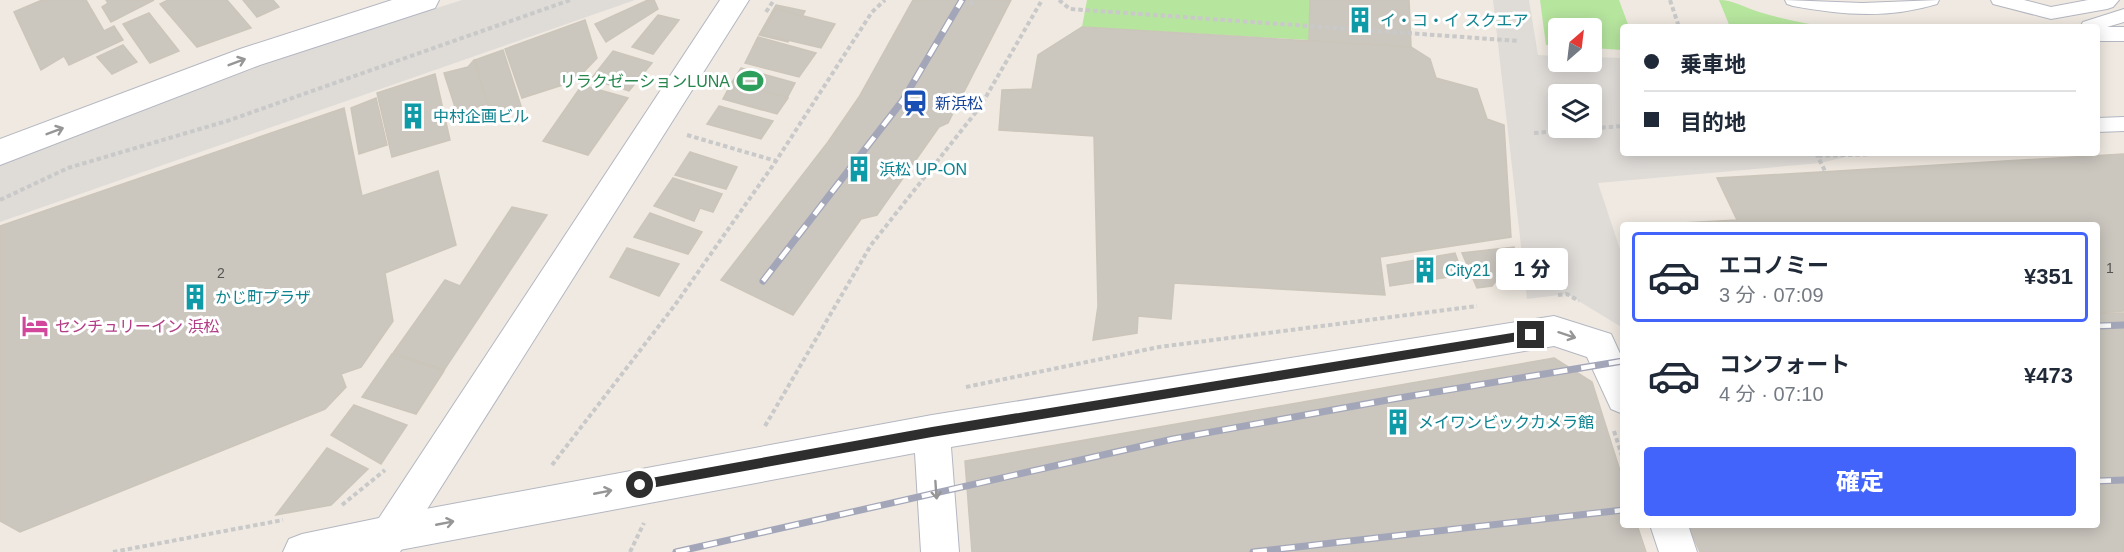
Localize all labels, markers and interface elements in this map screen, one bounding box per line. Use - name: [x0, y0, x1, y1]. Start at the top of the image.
- building icon: イ・コ・イ スクエア: [1345, 5, 1375, 35]
- place label: イ・コ・イ スクエア: [1380, 12, 1528, 29]
- north arrow: [1548, 18, 1602, 72]
- map controls: [1548, 18, 1602, 138]
- text: 乗車地: [1680, 52, 1746, 77]
- one-way arrow: [227, 56, 246, 67]
- sports icon: リラクゼーションLUNA: [735, 66, 765, 96]
- place label: リラクゼーションLUNA: [560, 73, 730, 90]
- button: layers: [1548, 84, 1602, 138]
- station icon: 新浜松: [900, 88, 930, 118]
- place label: 新浜松: [935, 95, 983, 112]
- building icon: 中村企画ビル: [398, 101, 428, 131]
- place label: 中村企画ビル: [433, 108, 529, 125]
- text: 目的地: [1680, 110, 1746, 135]
- one-way arrow: [45, 125, 64, 136]
- building icon: 浜松 UP-ON: [844, 154, 874, 184]
- place label: 浜松 UP-ON: [879, 161, 967, 178]
- callout: 1 分: [1495, 248, 1567, 290]
- icon: car: [1647, 250, 1701, 304]
- text: エコノミー: [1719, 253, 1829, 278]
- building icon: City21: [1410, 255, 1440, 285]
- text: 1 分: [1514, 258, 1550, 280]
- house number: 1: [2106, 260, 2114, 276]
- place label: City21: [1445, 262, 1490, 279]
- text: ¥351: [2024, 264, 2073, 289]
- house number: 2: [217, 265, 225, 281]
- building icon: かじ町プラザ: [180, 282, 210, 312]
- text: 3 分 · 07:09: [1719, 284, 1824, 306]
- place label: かじ町プラザ: [215, 289, 311, 306]
- hotel icon: センチュリーイン 浜松: [20, 311, 50, 341]
- place label: センチュリーイン 浜松: [55, 318, 219, 335]
- route end: [1517, 321, 1544, 348]
- one-way arrow: [1557, 330, 1576, 341]
- icon: car: [1647, 349, 1701, 403]
- text: コンフォート: [1719, 352, 1850, 377]
- text: ¥473: [2024, 363, 2073, 388]
- text: 4 分 · 07:10: [1719, 383, 1824, 405]
- building icon: メイワンビックカメラ館: [1383, 407, 1413, 437]
- place label: メイワンビックカメラ館: [1418, 414, 1594, 431]
- button: 確定: [1644, 447, 2076, 516]
- route start: [626, 471, 653, 498]
- one-way arrow: [931, 480, 942, 500]
- one-way arrow: [593, 486, 612, 497]
- one-way arrow: [435, 517, 454, 528]

